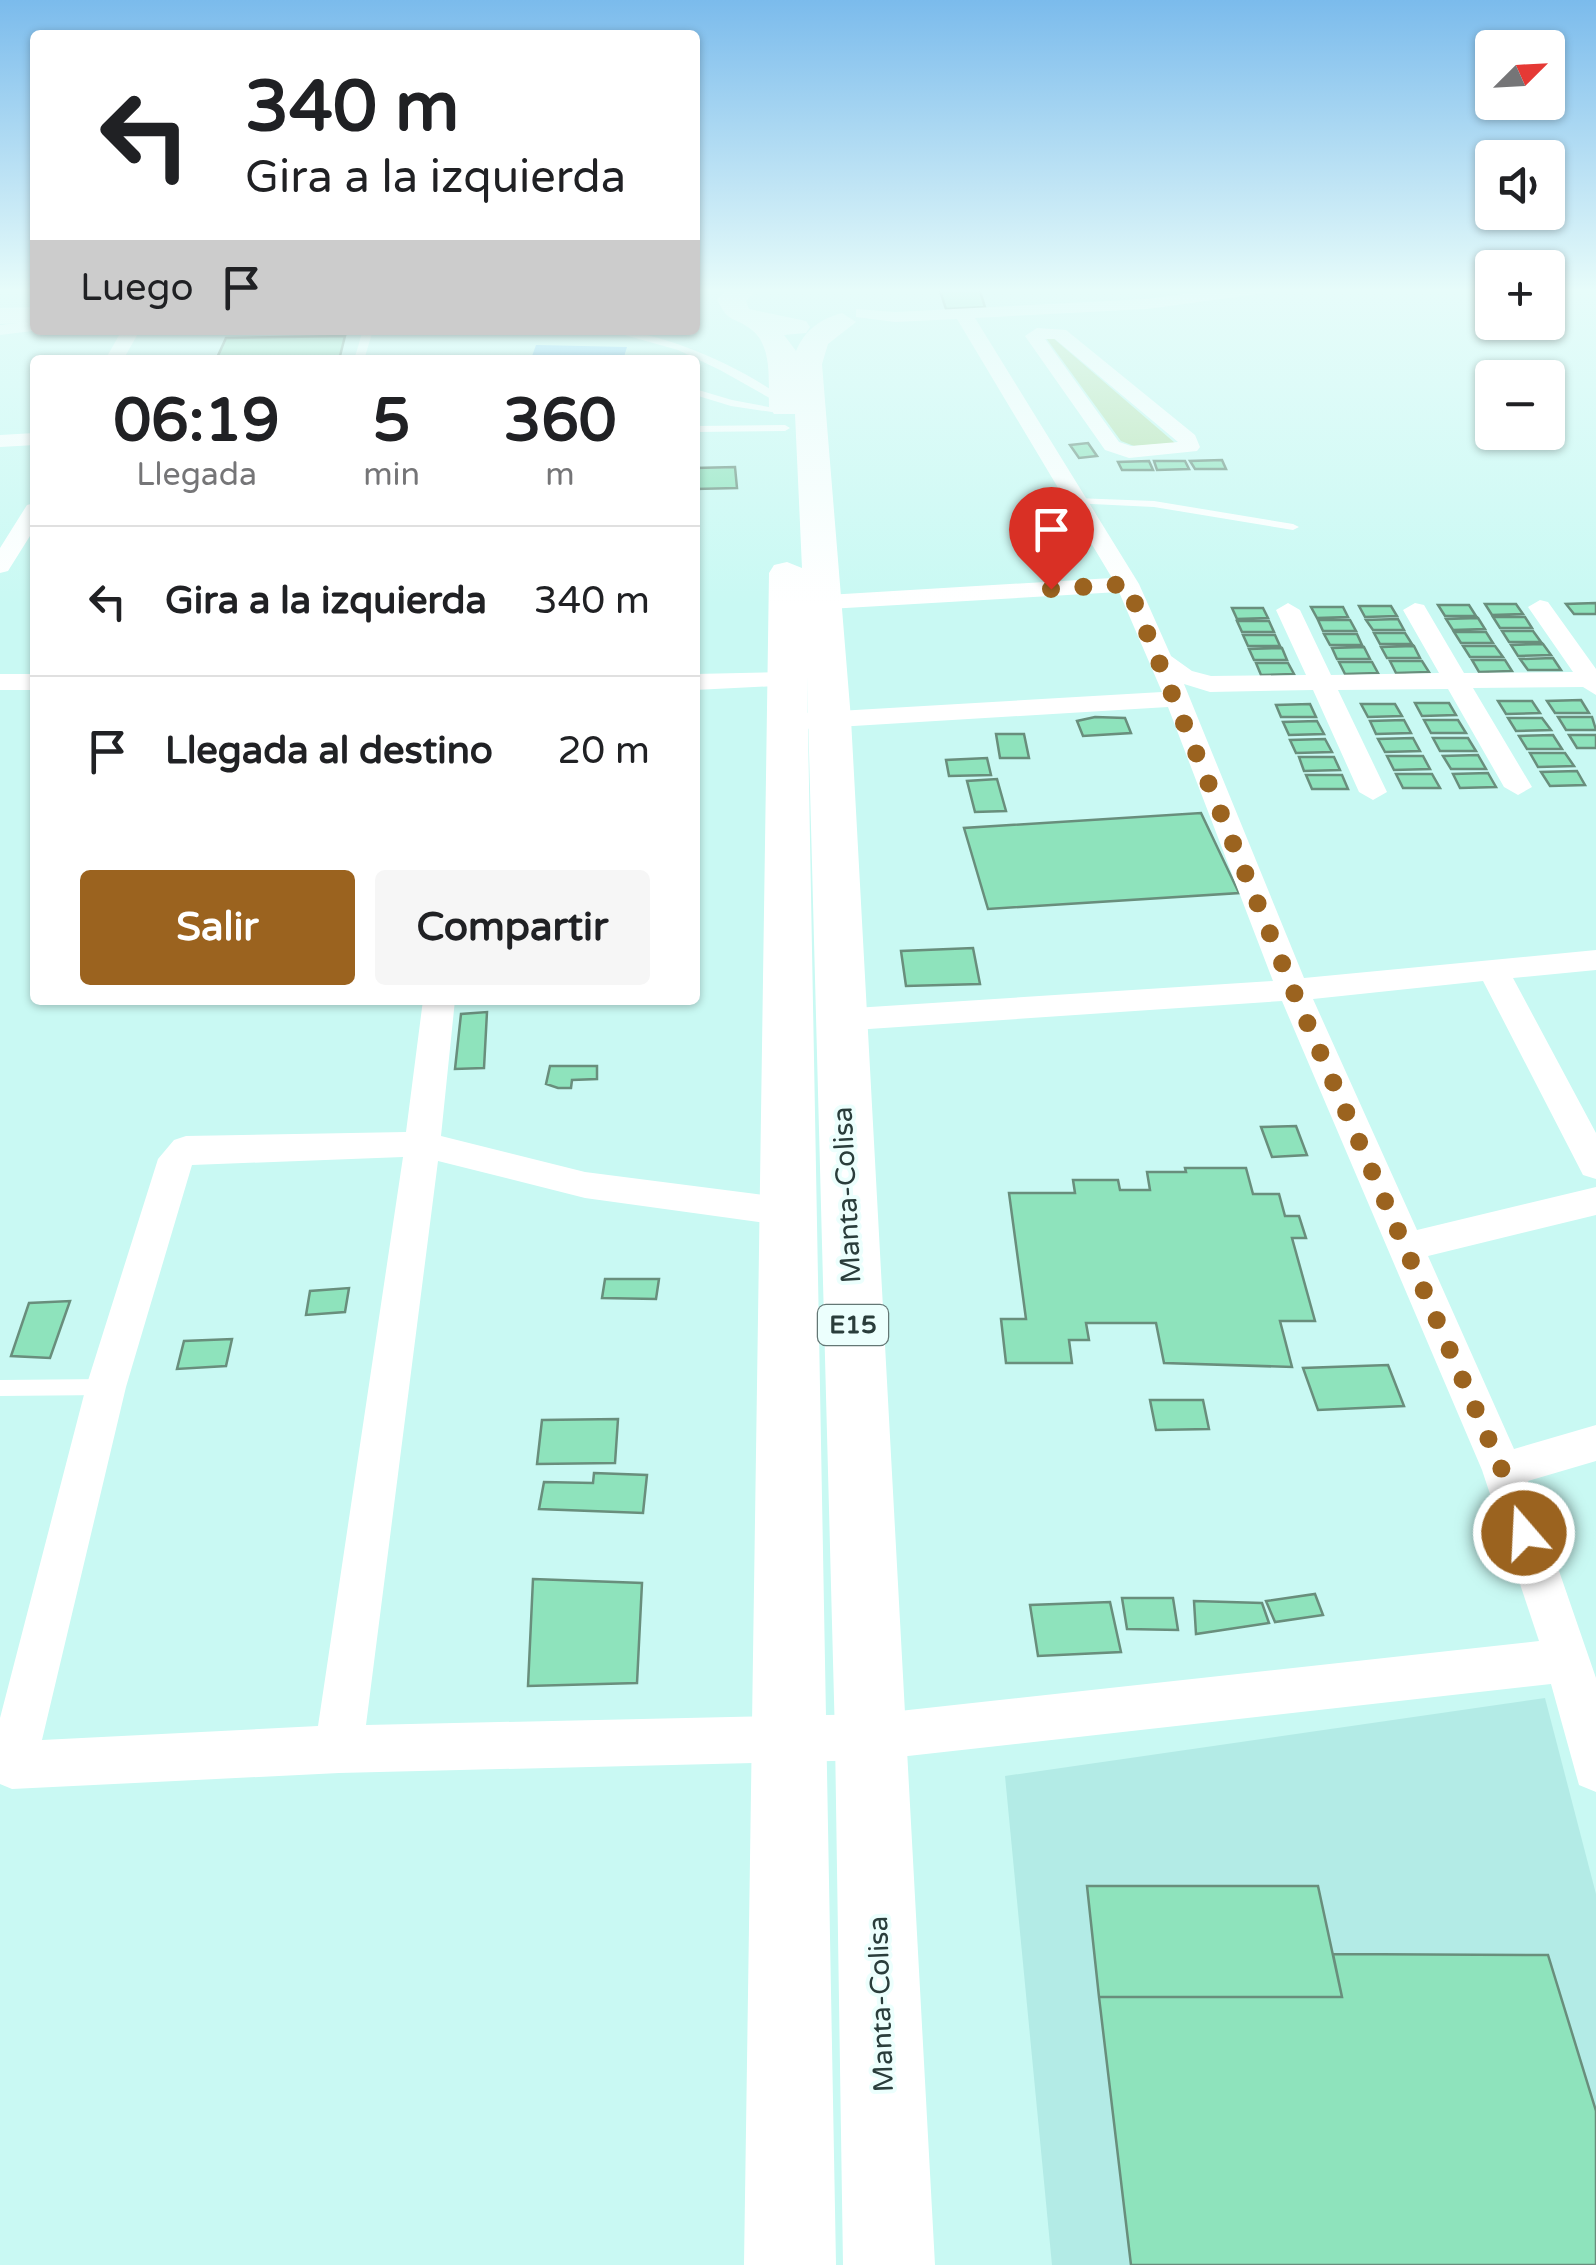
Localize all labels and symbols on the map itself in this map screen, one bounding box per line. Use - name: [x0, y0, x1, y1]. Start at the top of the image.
- north arrow: [1475, 30, 1565, 120]
- pin: [1009, 487, 1094, 590]
- street label: Manta-Colisa: [825, 1106, 869, 1284]
- road number: E15: [818, 1305, 888, 1345]
- position arrow: [1472, 1481, 1576, 1585]
- street label: Manta-Colisa: [861, 1915, 901, 2093]

